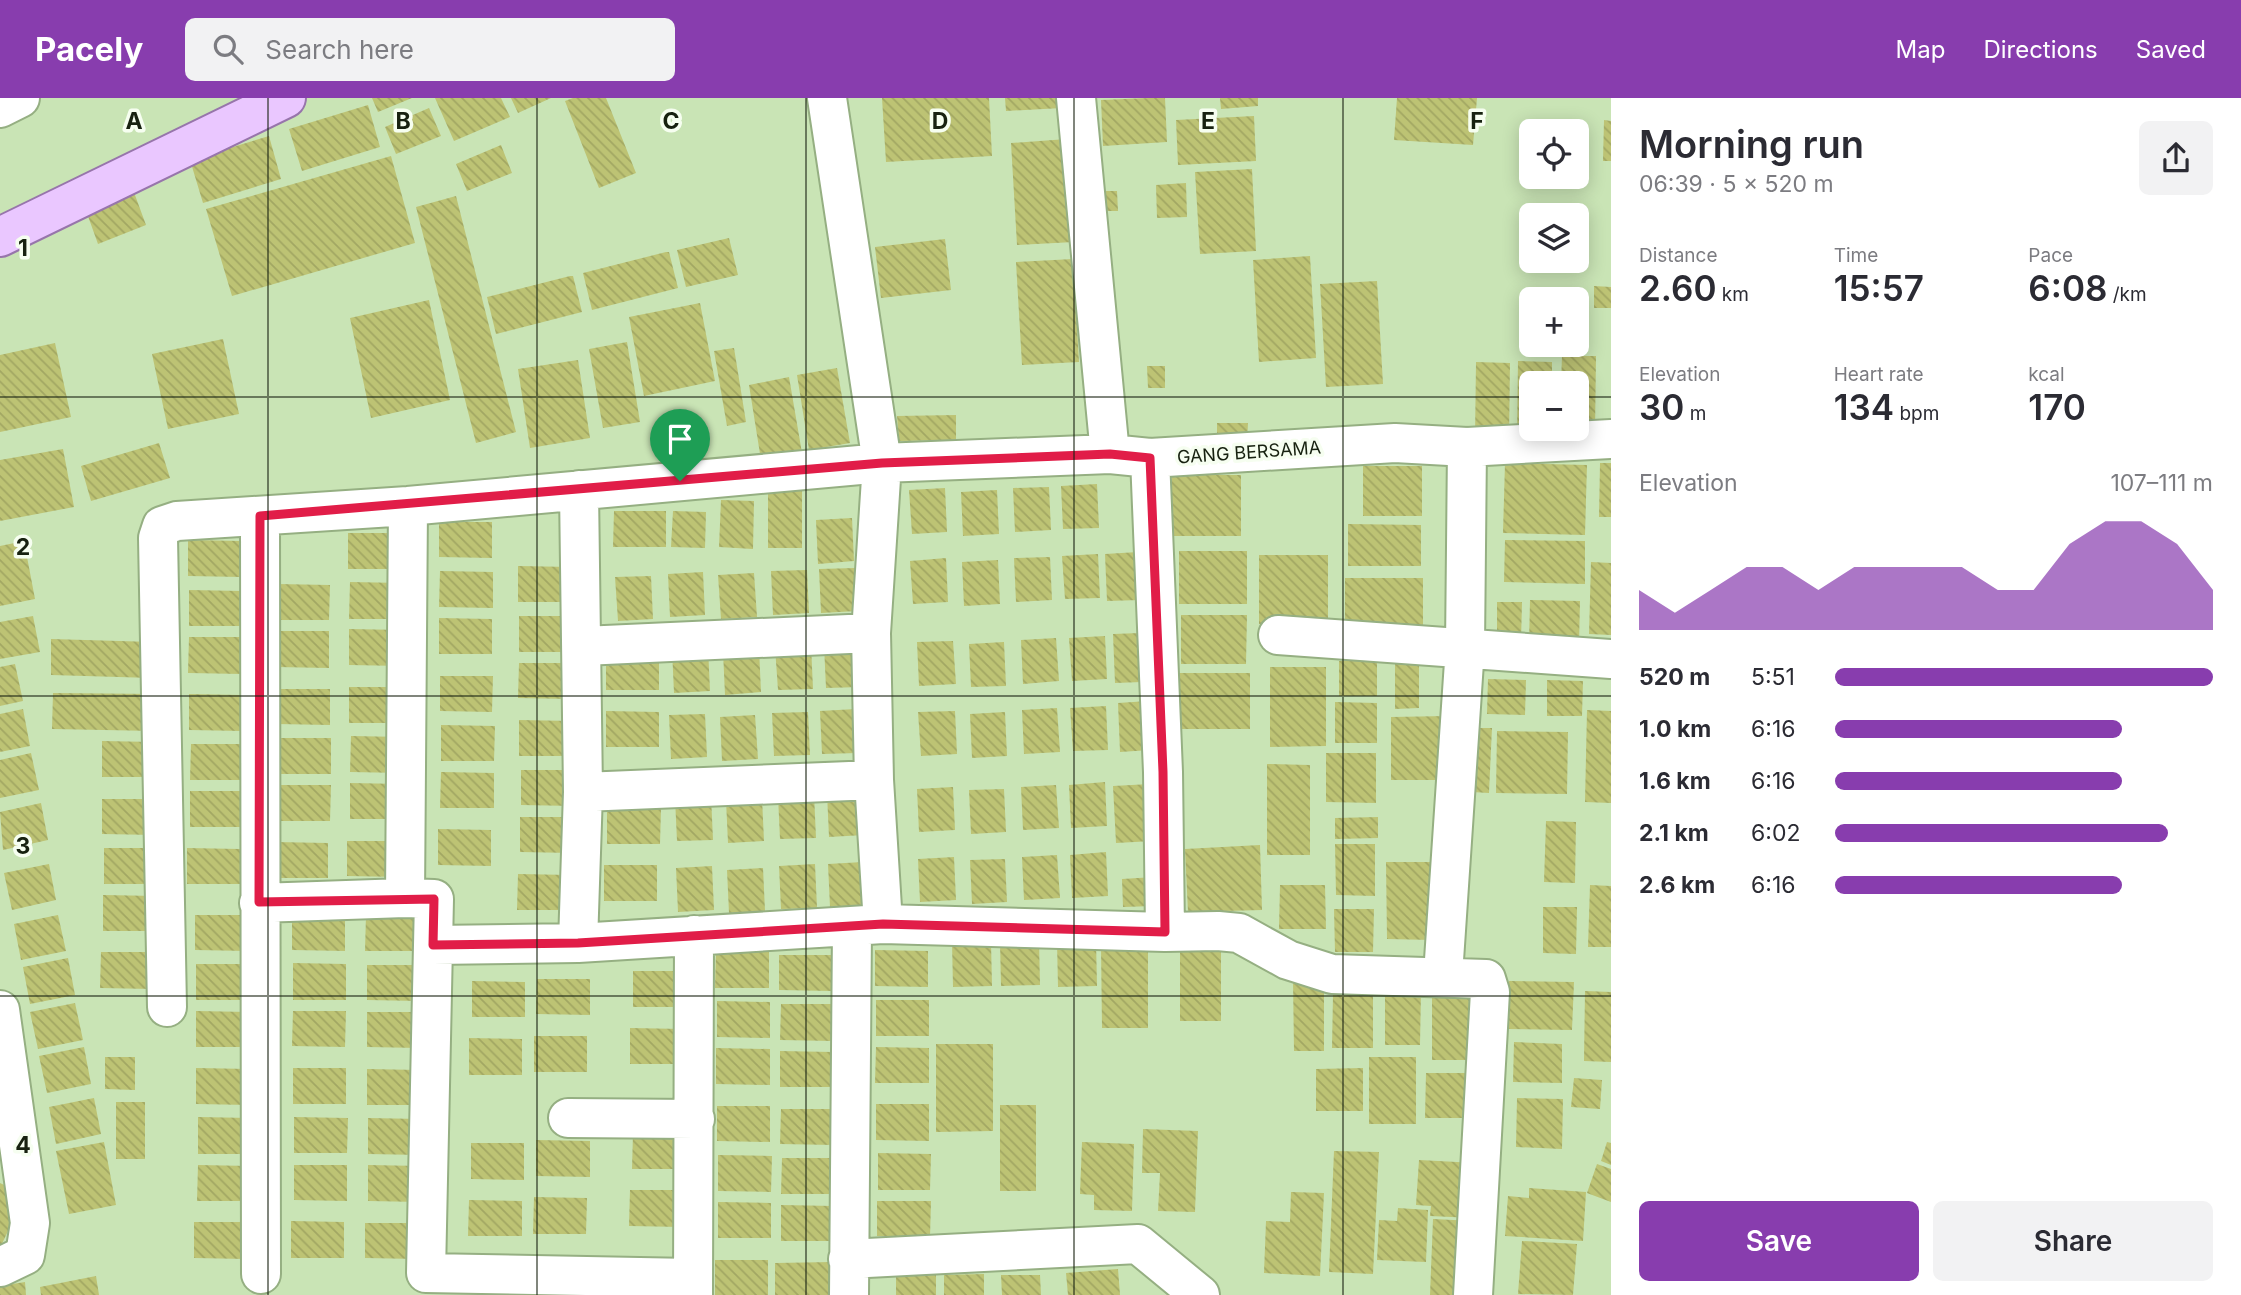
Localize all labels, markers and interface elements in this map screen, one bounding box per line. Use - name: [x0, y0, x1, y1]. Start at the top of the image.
- search box: [185, 18, 675, 81]
- text: Pacely: [35, 29, 143, 69]
- icon: search: [209, 30, 247, 68]
- text: Search here: [265, 34, 414, 65]
- text: Map: [1896, 35, 1945, 64]
- text: Directions: [1983, 35, 2098, 64]
- text: Saved: [2136, 35, 2206, 64]
- text: A: [125, 107, 143, 135]
- text: B: [395, 107, 411, 135]
- text: C: [662, 107, 680, 135]
- text: D: [932, 107, 948, 135]
- text: E: [1201, 107, 1215, 135]
- text: F: [1470, 107, 1484, 135]
- map controls: [1519, 119, 1589, 441]
- button: locate: [1519, 119, 1589, 189]
- text: Morning run: [1639, 121, 1864, 167]
- button: share: [2139, 121, 2213, 195]
- text: 06:39 · 5 × 520 m: [1639, 170, 1834, 198]
- button: layers: [1519, 203, 1589, 273]
- text: 1: [18, 234, 28, 262]
- text: Distance: [1639, 244, 1717, 267]
- text: Time: [1834, 244, 1878, 267]
- text: Pace: [2028, 244, 2073, 267]
- text: 2.60: [1639, 267, 1716, 309]
- text: 15:57: [1834, 267, 1924, 309]
- text: 6:08: [2028, 267, 2107, 309]
- text: km: [1716, 283, 1749, 306]
- text: /km: [2107, 283, 2147, 306]
- button: +: [1519, 287, 1589, 357]
- text: Elevation: [1639, 363, 1720, 386]
- text: Heart rate: [1834, 363, 1924, 386]
- text: kcal: [2028, 363, 2065, 386]
- button: −: [1519, 371, 1589, 441]
- text: 30: [1639, 386, 1684, 428]
- text: 134: [1834, 386, 1894, 428]
- text: 170: [2028, 386, 2086, 428]
- text: m: [1684, 402, 1706, 425]
- text: bpm: [1894, 402, 1939, 425]
- pin: [650, 409, 710, 481]
- icon: arrive: [661, 420, 699, 458]
- street label: GANG BERSAMA: [1176, 436, 1322, 468]
- text: Elevation: [1639, 469, 1738, 497]
- text: 107–111 m: [2110, 469, 2213, 497]
- text: 2: [16, 533, 30, 561]
- text: 520 m: [1639, 663, 1710, 691]
- text: 5:51: [1751, 663, 1795, 691]
- text: 1.0 km: [1639, 715, 1711, 743]
- text: 6:16: [1751, 715, 1796, 743]
- text: 1.6 km: [1639, 767, 1711, 795]
- text: 6:16: [1751, 767, 1796, 795]
- text: 2.1 km: [1639, 819, 1709, 847]
- text: 6:02: [1751, 819, 1800, 847]
- text: 3: [16, 832, 30, 860]
- text: 2.6 km: [1639, 871, 1715, 899]
- text: 6:16: [1751, 871, 1796, 899]
- text: 4: [15, 1131, 31, 1159]
- button: Save: [1639, 1201, 1919, 1281]
- button: Share: [1933, 1201, 2213, 1281]

